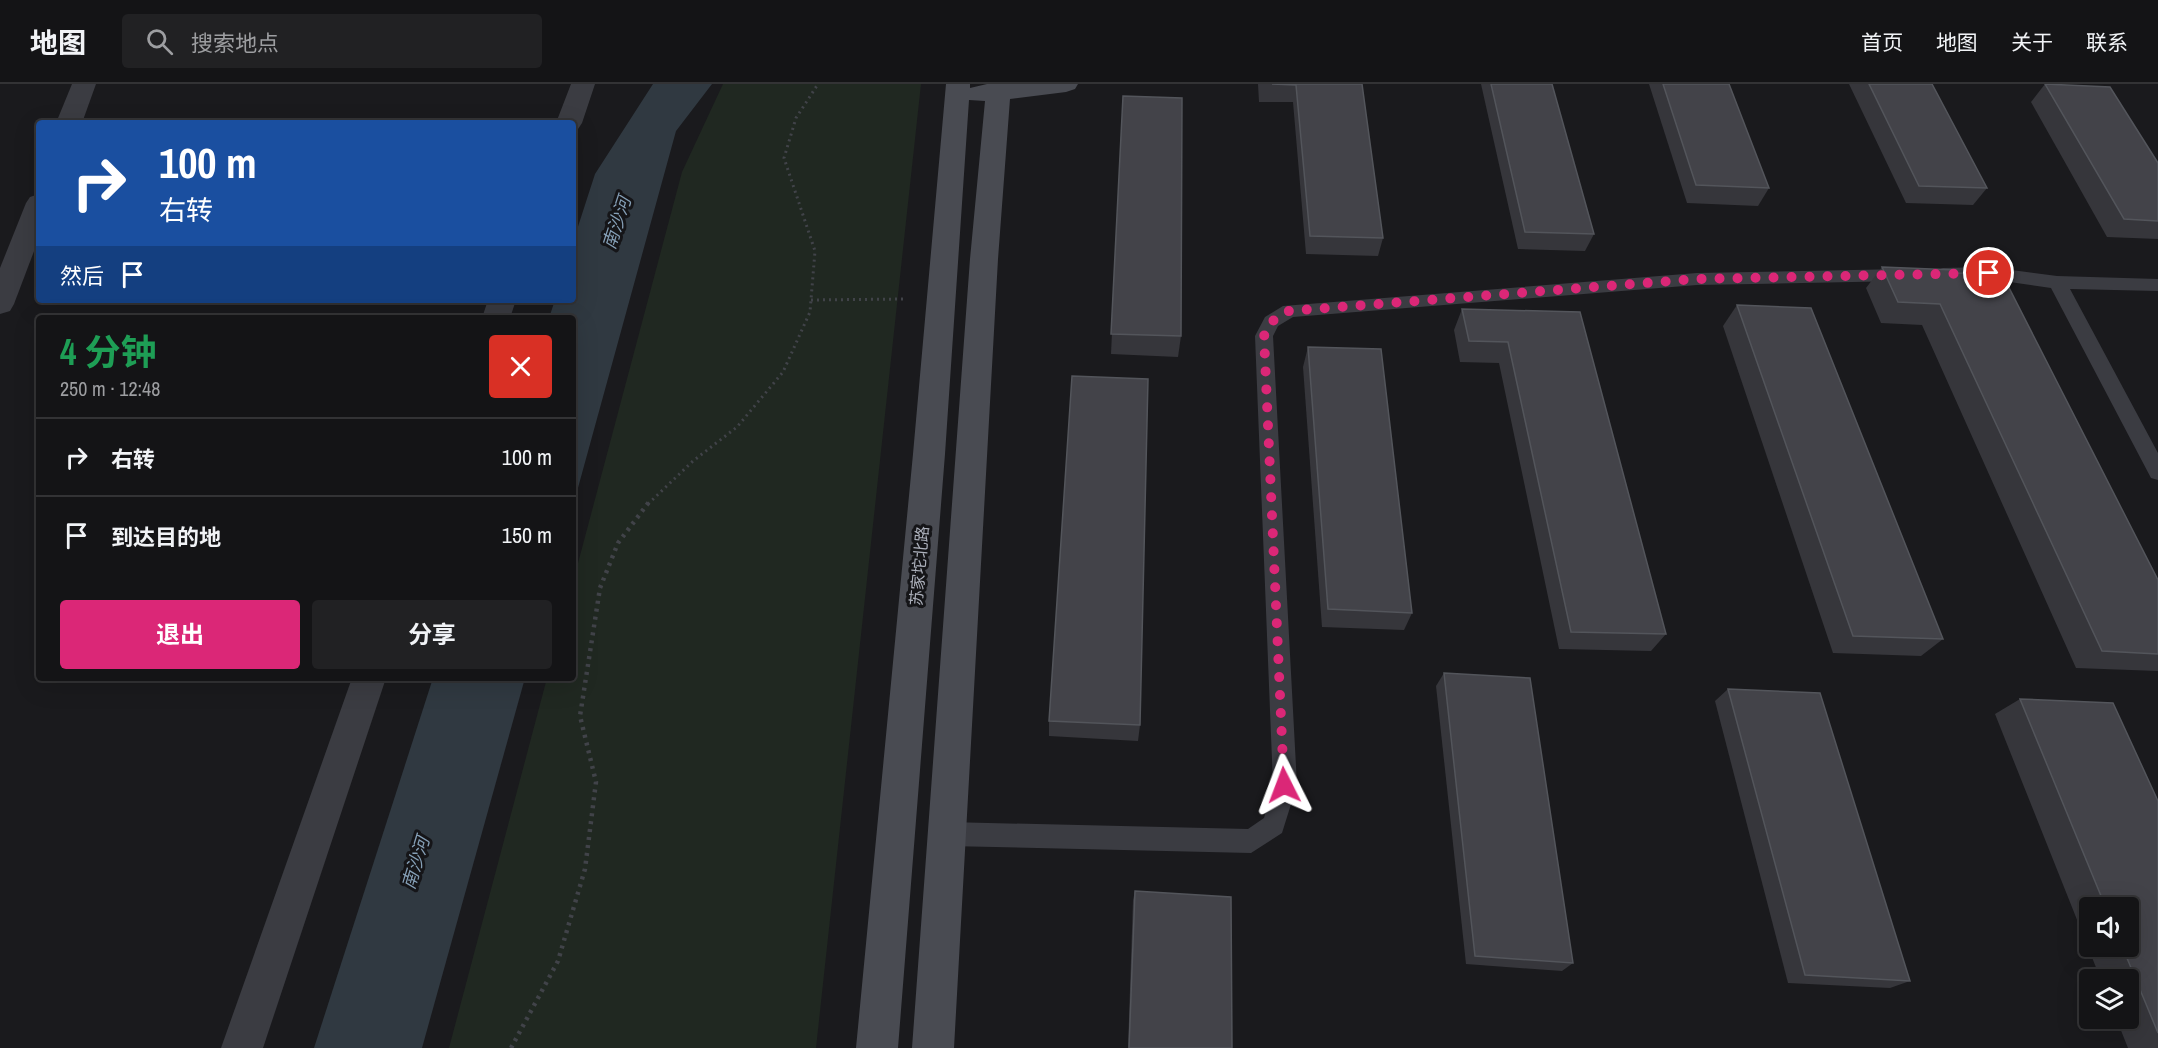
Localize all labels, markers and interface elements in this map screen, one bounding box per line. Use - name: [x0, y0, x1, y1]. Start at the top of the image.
- search box: [122, 14, 542, 68]
- text: 地图: [30, 24, 86, 62]
- icon: search: [143, 25, 176, 58]
- text: 搜索地点: [191, 28, 279, 58]
- text: 首页: [1861, 28, 1903, 57]
- text: 地图: [1936, 28, 1978, 57]
- text: 关于: [2011, 28, 2053, 57]
- text: 联系: [2086, 28, 2128, 57]
- text: 100 m: [159, 135, 257, 191]
- icon: right: [60, 144, 138, 222]
- water label: 南沙河: [596, 190, 638, 252]
- text: 右转: [159, 192, 213, 228]
- pin: [1963, 247, 2014, 298]
- icon: arrive: [1972, 256, 2005, 289]
- icon: arrive: [116, 258, 149, 291]
- text: 然后: [60, 261, 104, 291]
- text: 4 分钟: [60, 328, 157, 376]
- button: close: [489, 335, 552, 398]
- text: 250 m · 12:48: [60, 375, 160, 402]
- icon: right: [60, 441, 93, 474]
- text: 100 m: [502, 442, 552, 472]
- text: 右转: [111, 444, 155, 474]
- icon: arrive: [60, 519, 93, 552]
- text: 150 m: [502, 520, 552, 550]
- text: 到达目的地: [111, 522, 221, 552]
- street label: 苏家坨北路: [905, 525, 933, 607]
- button: 退出: [60, 600, 300, 669]
- button: 分享: [312, 600, 552, 669]
- position arrow: [1252, 753, 1316, 817]
- water label: 南沙河: [396, 831, 436, 892]
- map controls: [2079, 897, 2139, 1029]
- button: sound: [2079, 897, 2139, 957]
- button: layers: [2079, 969, 2139, 1029]

